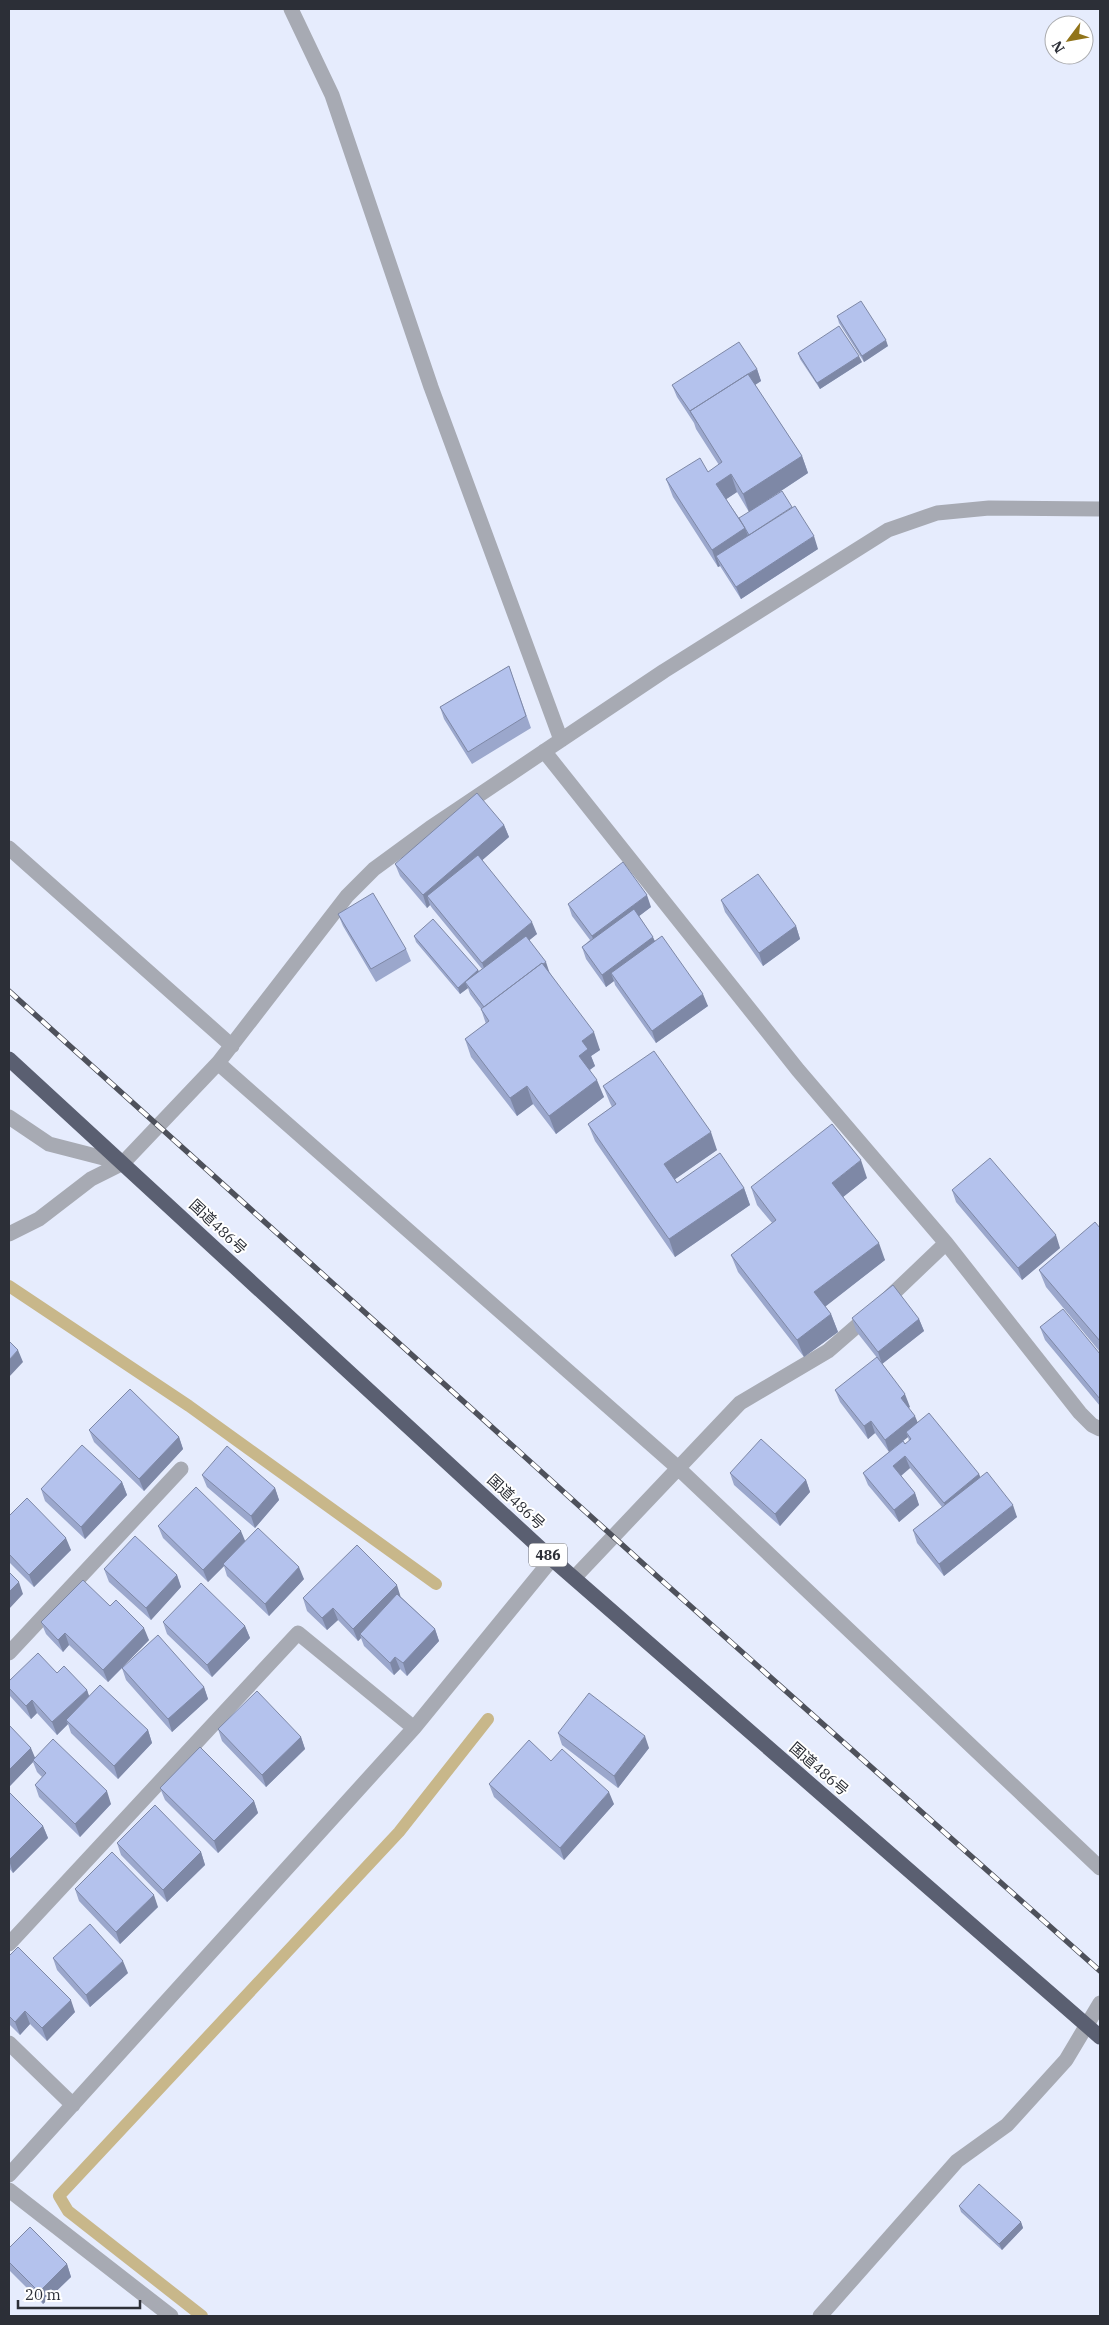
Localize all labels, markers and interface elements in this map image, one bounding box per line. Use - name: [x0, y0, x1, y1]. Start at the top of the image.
- north arrow: [1044, 15, 1094, 65]
- text: N: [1047, 37, 1069, 56]
- street label: 国道486号: [186, 1195, 251, 1258]
- street label: 国道486号: [484, 1470, 549, 1533]
- road number: 486: [529, 1544, 567, 1566]
- street label: 国道486号: [786, 1738, 853, 1799]
- scale bar: [18, 2278, 140, 2310]
- text: 20 m: [25, 2285, 61, 2304]

